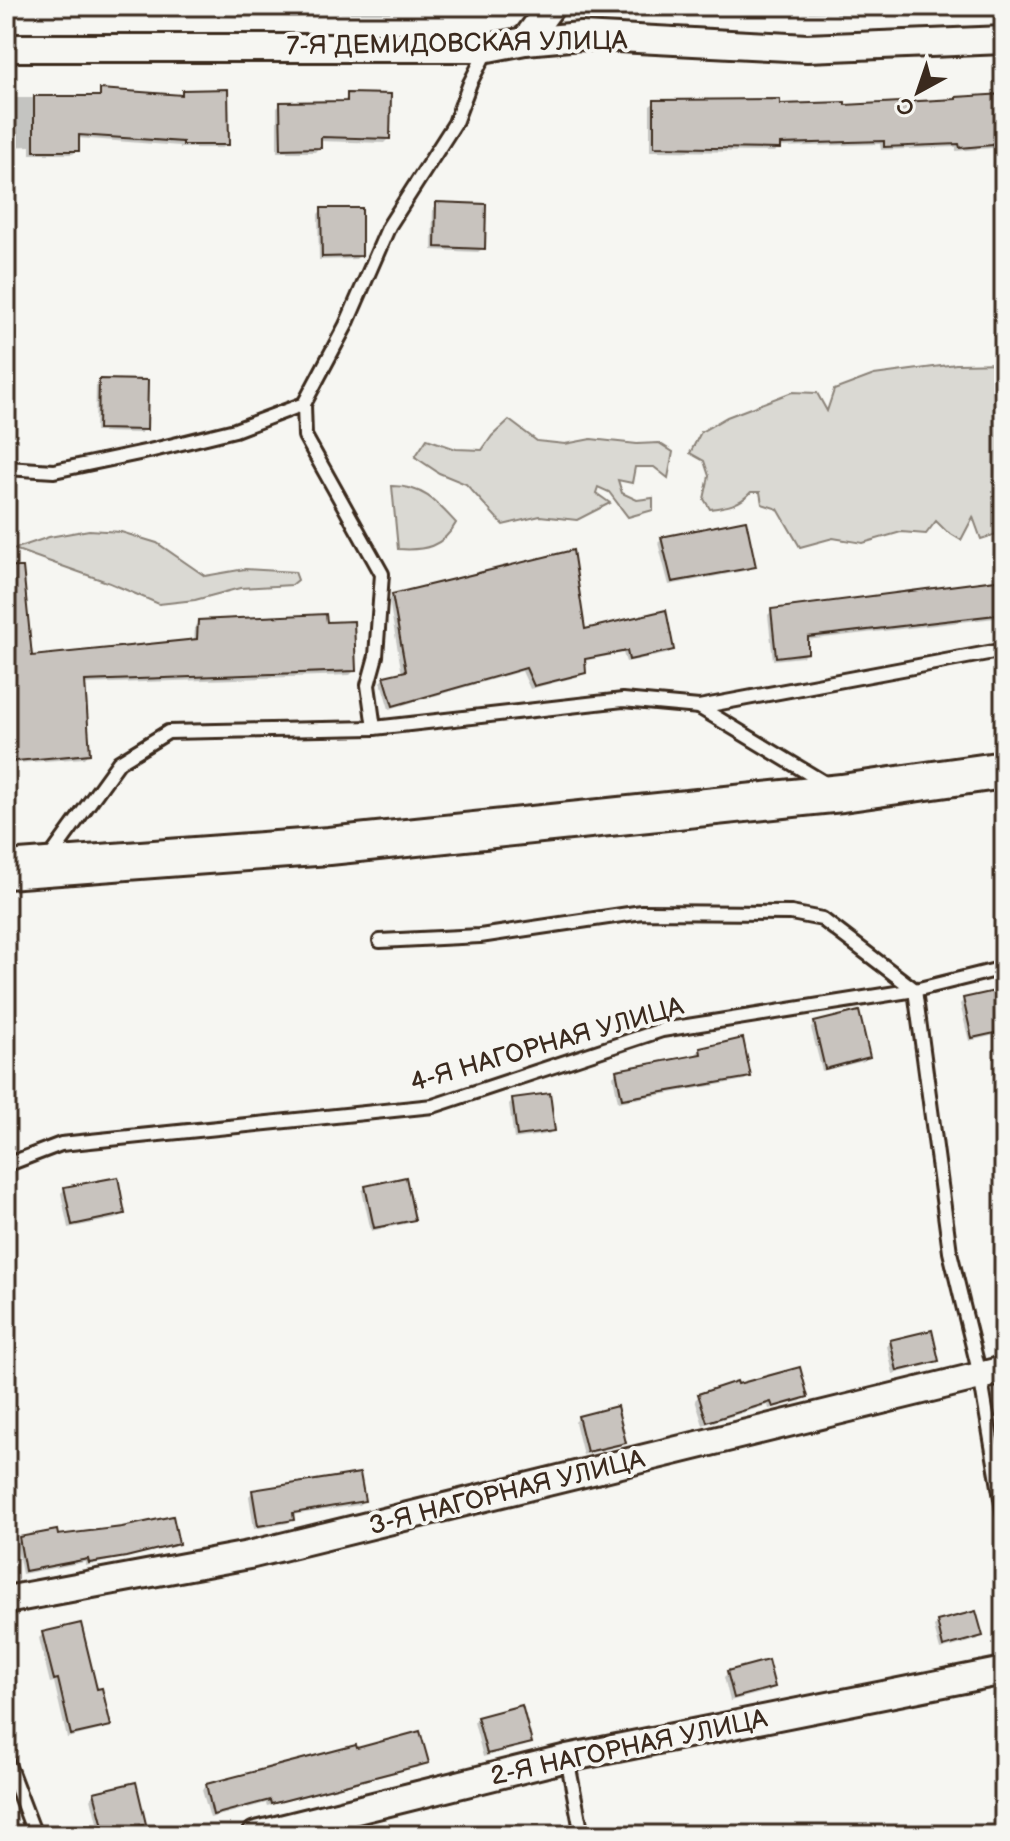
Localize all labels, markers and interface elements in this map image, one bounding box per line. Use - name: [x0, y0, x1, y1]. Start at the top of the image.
- street label: 7-Я ДЕМИДОВСКАЯ УЛИЦА: [286, 26, 628, 62]
- north arrow: [878, 52, 958, 132]
- text: С: [892, 91, 921, 121]
- street label: 4-Я НАГОРНАЯ УЛИЦА: [407, 991, 687, 1099]
- street label: 3-Я НАГОРНАЯ УЛИЦА: [366, 1444, 648, 1542]
- street label: 2-Я НАГОРНАЯ УЛИЦА: [488, 1703, 770, 1792]

